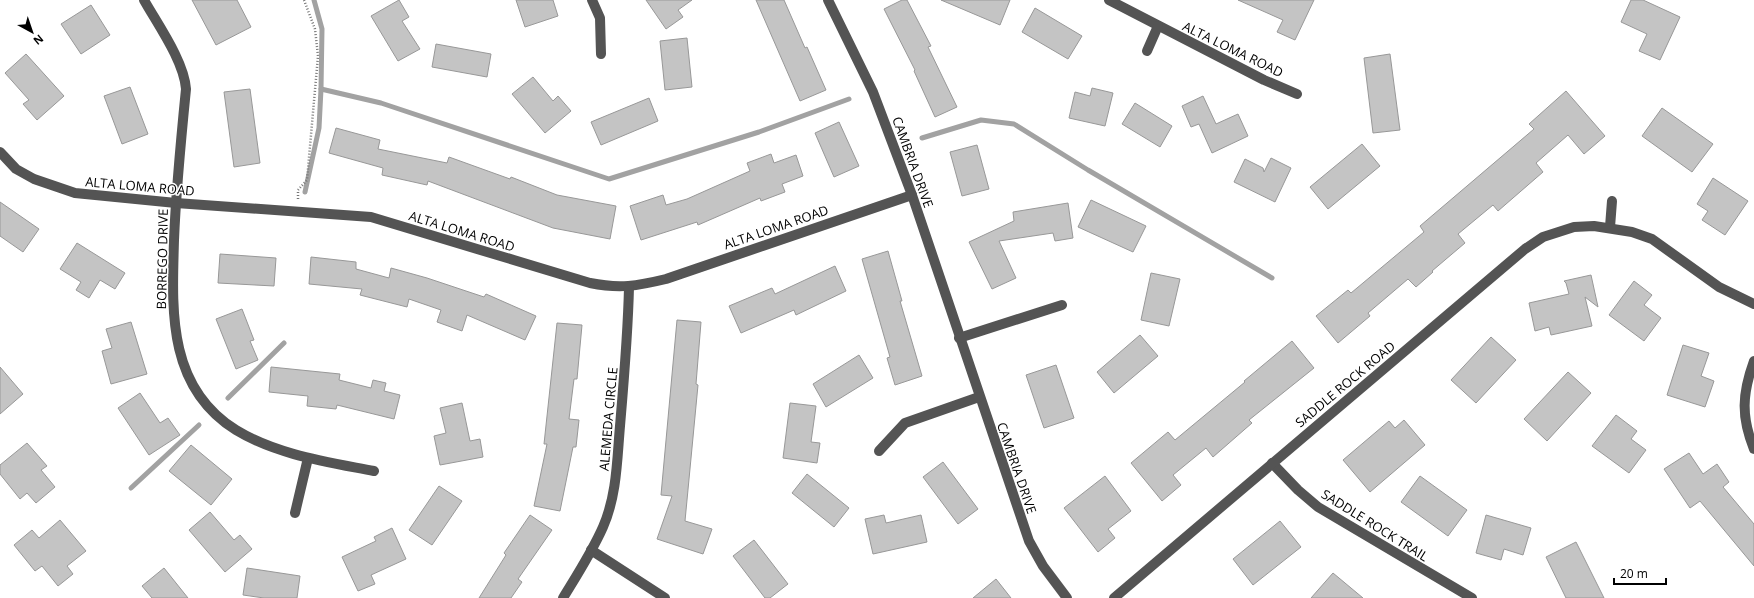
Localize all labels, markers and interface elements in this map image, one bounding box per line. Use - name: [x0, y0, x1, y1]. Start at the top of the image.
- north arrow: [12, 12, 52, 52]
- street label: ALTA LOMA ROAD: [1180, 17, 1286, 81]
- text: N: [30, 31, 47, 49]
- street label: CAMBRIA DRIVE: [888, 114, 938, 210]
- street label: ALTA LOMA ROAD: [85, 172, 195, 200]
- street label: ALTA LOMA ROAD: [721, 201, 831, 253]
- street label: ALTA LOMA ROAD: [407, 206, 517, 256]
- street label: BORREGO DRIVE: [152, 208, 172, 310]
- street label: SADDLE ROCK ROAD: [1291, 337, 1399, 431]
- street label: ALEMEDA CIRCLE: [594, 366, 622, 472]
- street label: CAMBRIA DRIVE: [993, 420, 1041, 516]
- street label: SADDLE ROCK TRAIL: [1318, 485, 1432, 565]
- scale bar: [1614, 560, 1666, 586]
- text: 20 m: [1620, 565, 1648, 582]

